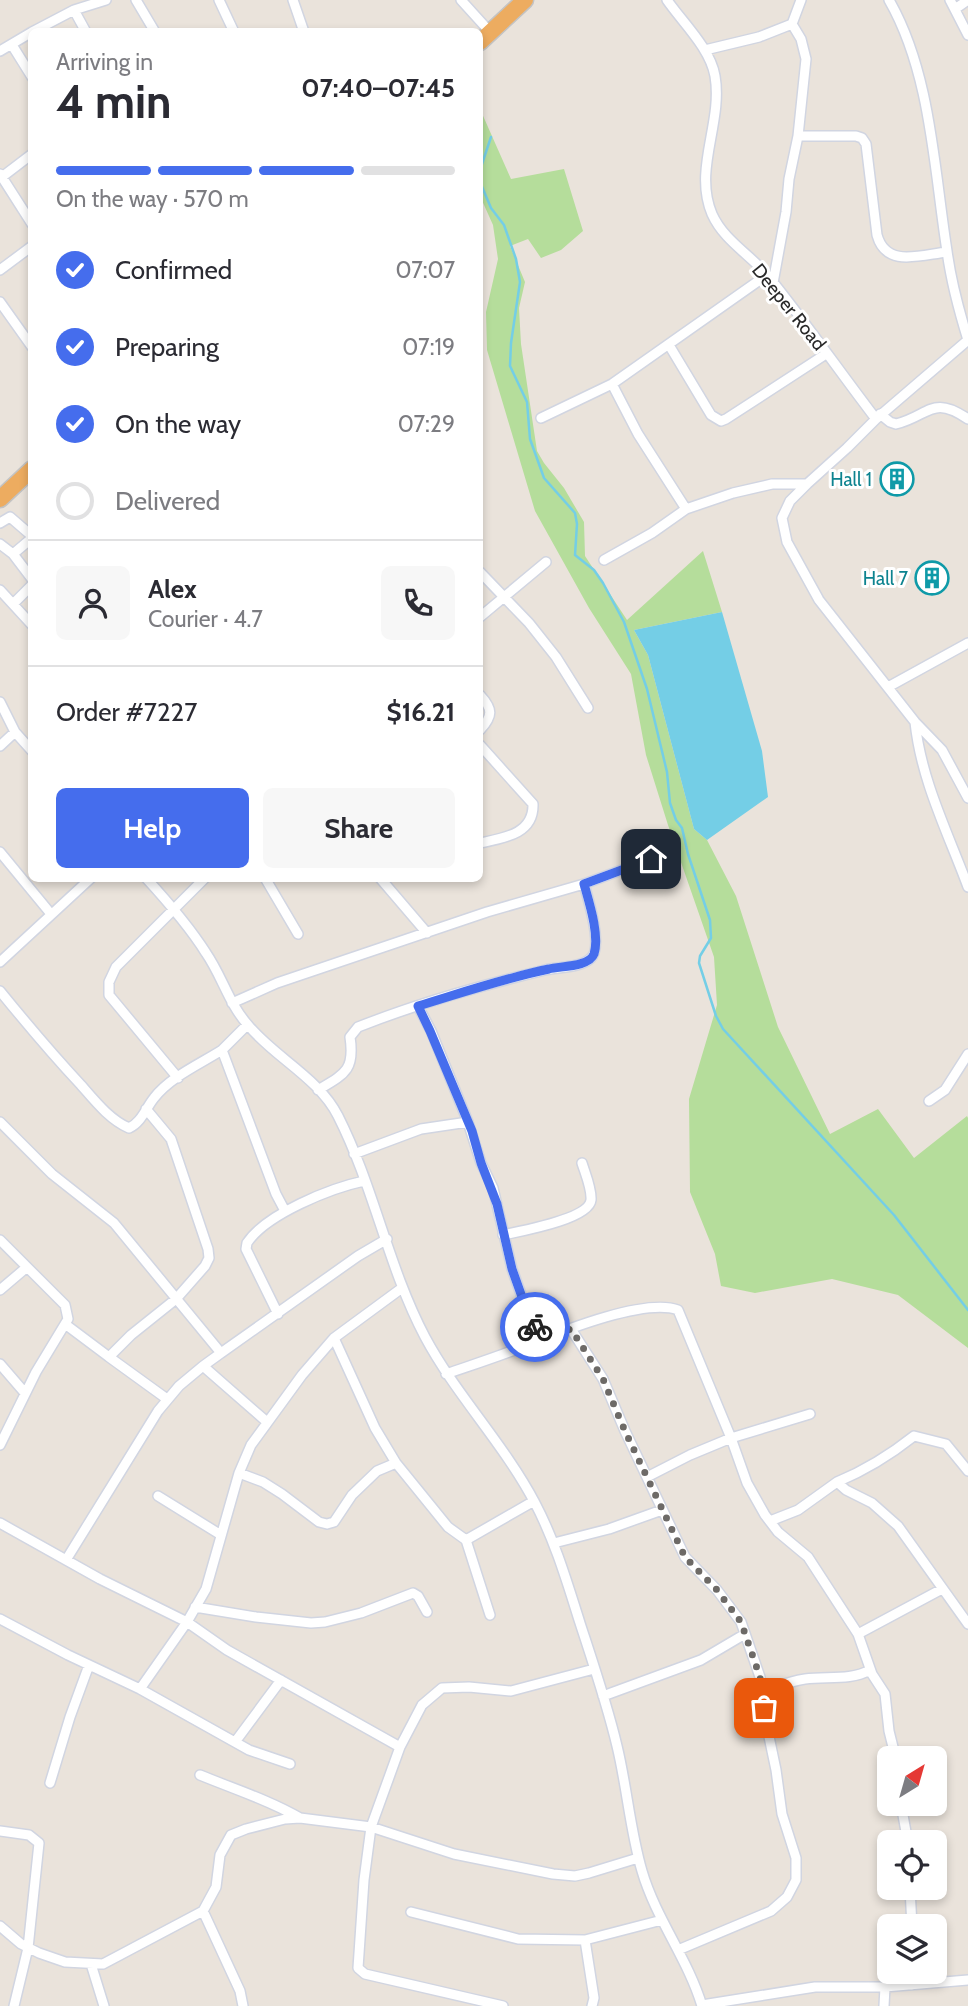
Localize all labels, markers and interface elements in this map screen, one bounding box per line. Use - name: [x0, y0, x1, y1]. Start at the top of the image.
- text: Arriving in: [56, 48, 153, 76]
- text: 07:40–07:45: [301, 72, 455, 104]
- text: 4 min: [56, 74, 171, 130]
- text: On the way · 570 m: [56, 185, 249, 213]
- icon: check: [56, 251, 94, 289]
- text: Confirmed: [115, 254, 232, 286]
- text: 07:07: [395, 256, 455, 284]
- street label: Deeper Road: [747, 259, 831, 355]
- icon: check: [56, 328, 94, 366]
- text: Preparing: [115, 331, 219, 363]
- text: 07:19: [402, 333, 455, 361]
- icon: check: [56, 405, 94, 443]
- text: On the way: [115, 408, 241, 440]
- text: 07:29: [398, 410, 455, 438]
- building icon: Hall 1: [878, 460, 916, 498]
- place label: Hall 1: [830, 468, 872, 491]
- text: Delivered: [115, 485, 220, 517]
- building icon: Hall 7: [913, 559, 951, 597]
- button: person: [56, 566, 130, 640]
- button: phone: [381, 566, 455, 640]
- place label: Hall 7: [863, 567, 908, 590]
- text: Alex: [148, 573, 197, 605]
- text: Courier · 4.7: [148, 605, 263, 633]
- text: Order #7227: [56, 696, 197, 728]
- text: $16.21: [387, 696, 455, 728]
- button: Help: [56, 788, 249, 868]
- button: Share: [263, 788, 455, 868]
- pin: [621, 829, 681, 889]
- icon: home: [632, 840, 670, 878]
- courier: [500, 1292, 570, 1362]
- icon: bike: [516, 1308, 554, 1346]
- pin: [734, 1678, 794, 1738]
- icon: bag: [745, 1689, 783, 1727]
- north arrow: [877, 1746, 947, 1816]
- map controls: [877, 1746, 947, 1984]
- button: locate: [877, 1830, 947, 1900]
- button: layers: [877, 1914, 947, 1984]

